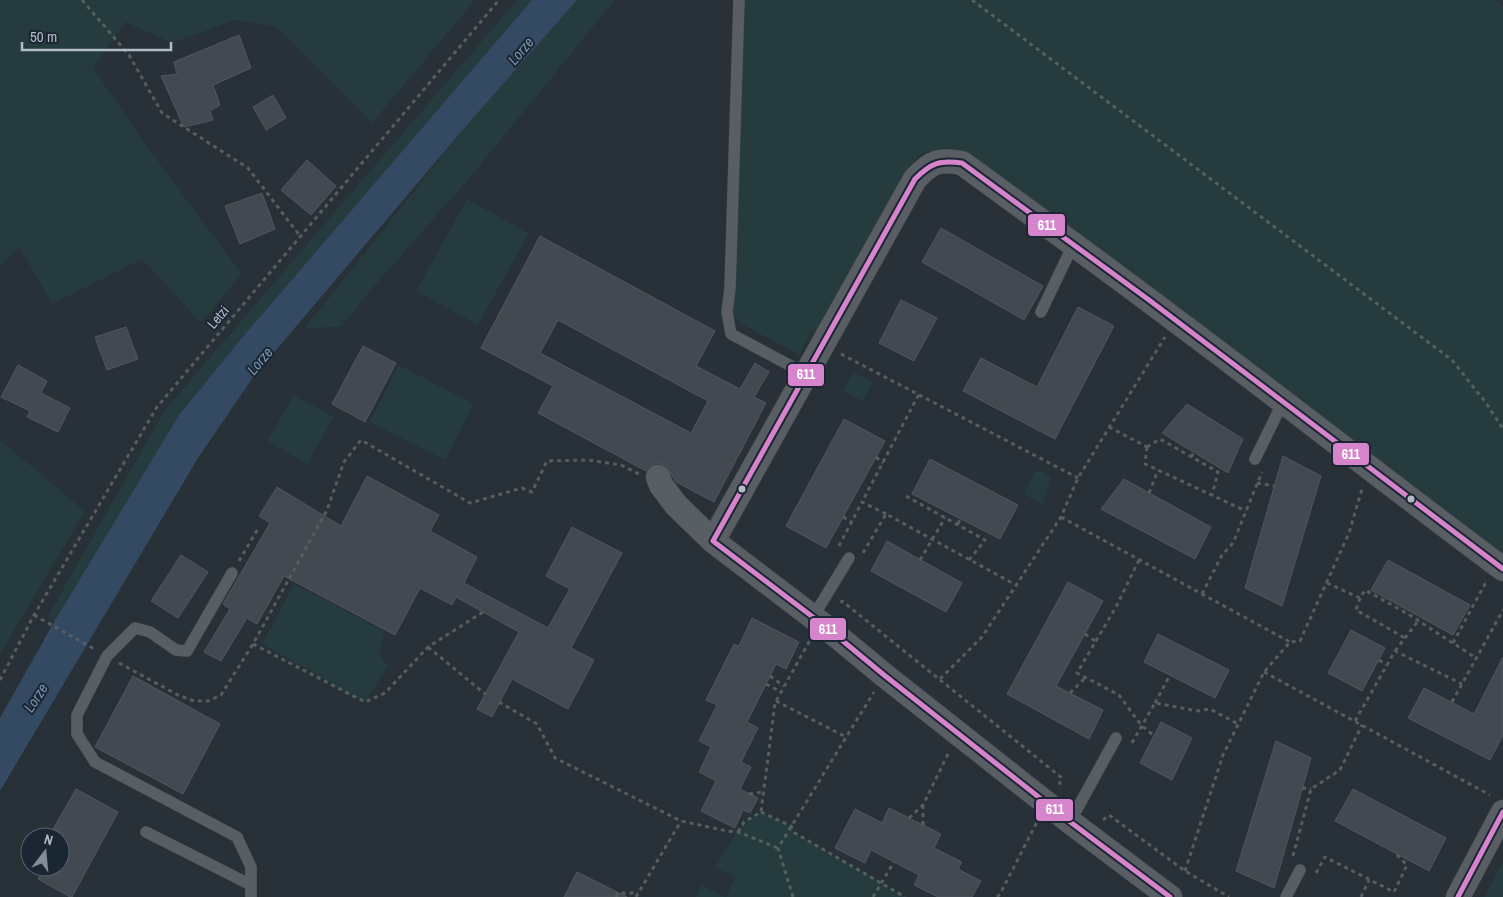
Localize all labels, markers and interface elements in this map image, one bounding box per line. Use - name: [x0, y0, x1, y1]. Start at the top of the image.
- scale bar: [22, 20, 171, 52]
- text: 50 m: [30, 26, 57, 47]
- water label: Lorze: [503, 32, 539, 69]
- line badge: 611: [1027, 213, 1066, 237]
- text: 611: [1038, 216, 1057, 234]
- street label: Letzi: [203, 302, 233, 332]
- water label: Lorze: [242, 342, 278, 379]
- line badge: 611: [787, 363, 825, 387]
- text: 611: [797, 365, 816, 383]
- line badge: 611: [1332, 442, 1370, 466]
- text: 611: [1342, 445, 1361, 463]
- unlabelled marker: [737, 484, 747, 494]
- unlabelled marker: [1406, 494, 1416, 504]
- line badge: 611: [809, 617, 847, 641]
- text: 611: [819, 620, 838, 638]
- water label: Lorze: [18, 679, 53, 716]
- line badge: 611: [1035, 798, 1074, 822]
- text: 611: [1046, 800, 1065, 818]
- north arrow: [20, 827, 70, 877]
- text: N: [42, 830, 55, 849]

